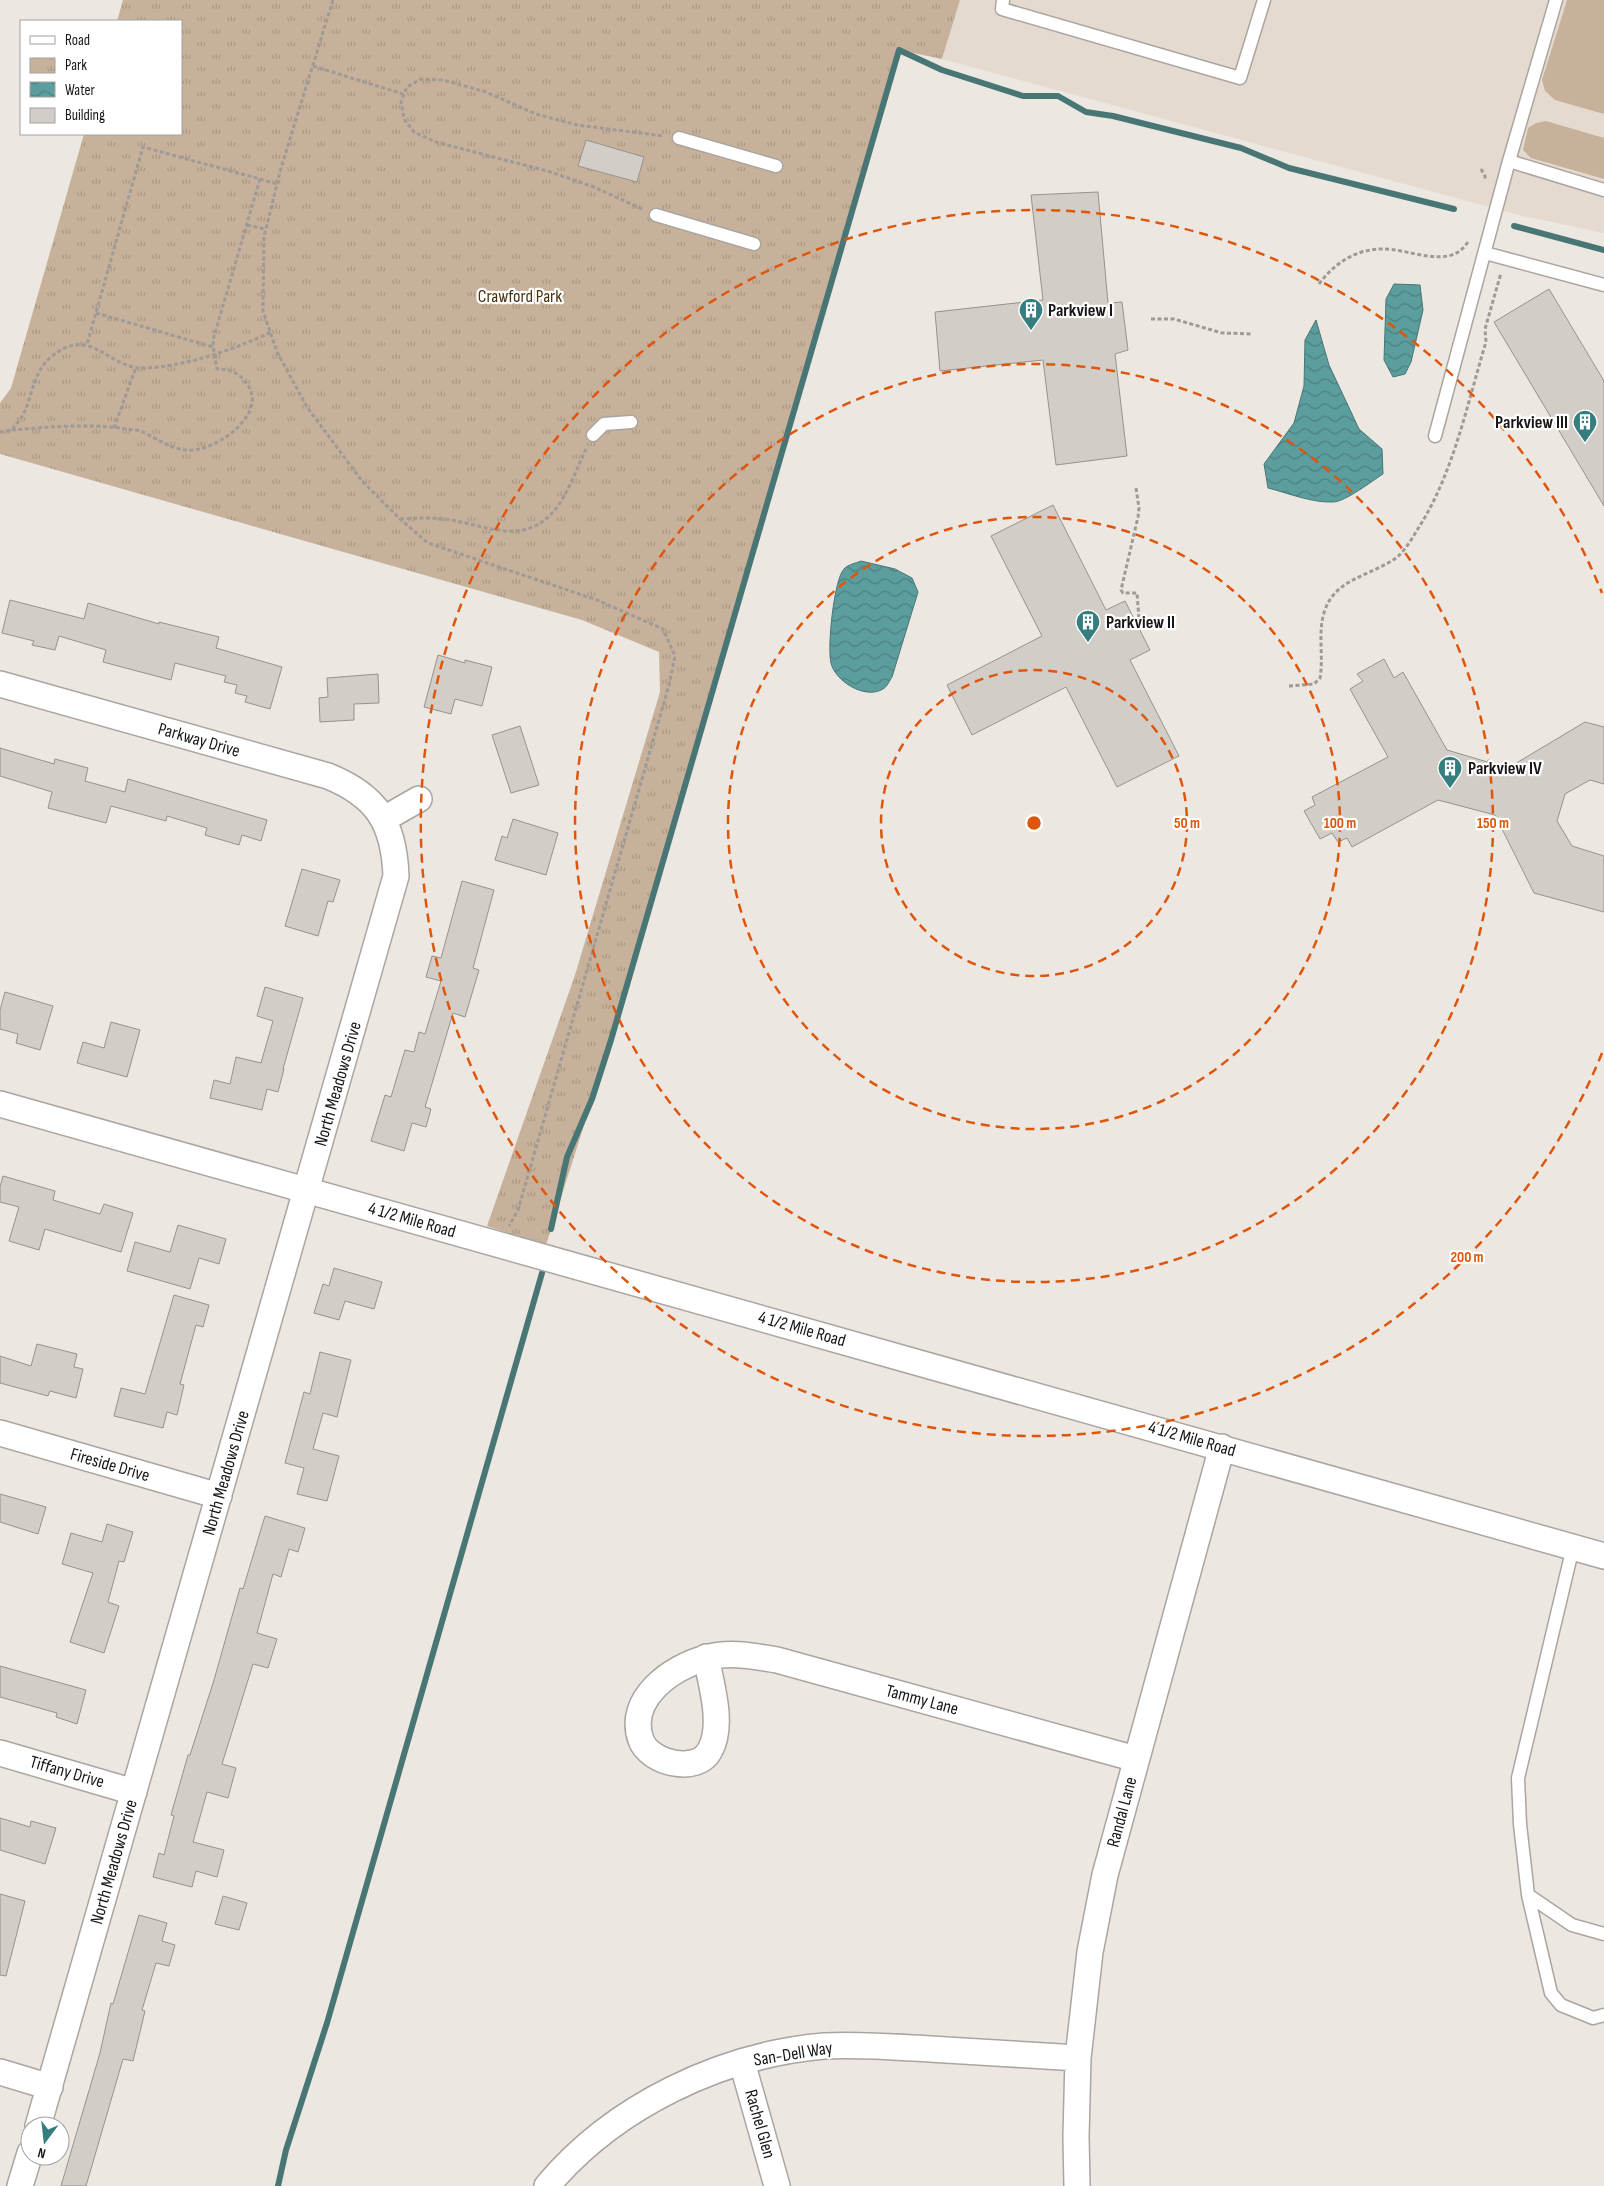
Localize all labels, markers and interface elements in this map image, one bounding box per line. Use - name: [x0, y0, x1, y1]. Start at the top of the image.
- legend: [20, 20, 182, 135]
- text: Road: [65, 31, 90, 50]
- text: Park: [65, 56, 87, 75]
- text: Water: [65, 81, 96, 100]
- text: Building: [65, 106, 105, 125]
- park label: Crawford Park: [478, 286, 562, 307]
- building icon: Parkview I: [1018, 297, 1044, 331]
- place label: Parkview I: [1048, 300, 1113, 321]
- building icon: Parkview III: [1572, 409, 1598, 443]
- place label: Parkview III: [1495, 412, 1568, 433]
- building icon: Parkview II: [1075, 609, 1101, 643]
- place label: Parkview II: [1106, 612, 1175, 633]
- street label: Parkway Drive: [156, 718, 242, 762]
- building icon: Parkview IV: [1437, 755, 1463, 789]
- place label: Parkview IV: [1468, 758, 1542, 779]
- centre of rings: [1025, 814, 1043, 832]
- text: 50 m: [1174, 814, 1200, 833]
- text: 100 m: [1324, 814, 1356, 833]
- text: 150 m: [1477, 814, 1509, 833]
- street label: North Meadows Drive: [310, 1019, 366, 1149]
- street label: 4 1/2 Mile Road: [366, 1198, 458, 1242]
- text: 200 m: [1450, 1248, 1484, 1267]
- street label: 4 1/2 Mile Road: [756, 1307, 848, 1351]
- street label: North Meadows Drive: [198, 1408, 254, 1538]
- street label: 4 1/2 Mile Road: [1146, 1417, 1238, 1461]
- street label: Fireside Drive: [68, 1444, 152, 1486]
- street label: Tammy Lane: [883, 1680, 961, 1720]
- street label: Tiffany Drive: [27, 1751, 107, 1793]
- street label: Randal Lane: [1103, 1775, 1141, 1849]
- street label: North Meadows Drive: [86, 1797, 142, 1927]
- street label: San-Dell Way: [752, 2037, 834, 2071]
- street label: Rachel Glen: [740, 2087, 780, 2161]
- north arrow: [20, 2116, 70, 2166]
- text: N: [36, 2144, 48, 2162]

